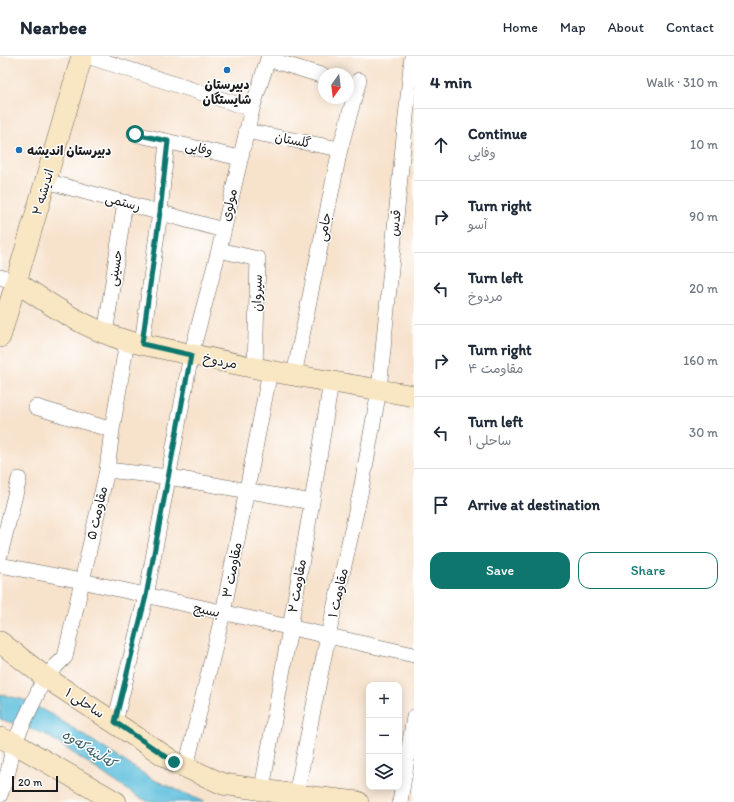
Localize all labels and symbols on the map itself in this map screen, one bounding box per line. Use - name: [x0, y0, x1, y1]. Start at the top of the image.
- marker: دبیرستان شایستگان: [222, 65, 232, 75]
- north arrow: [318, 68, 354, 104]
- place label: دبیرستان شایستگان: [203, 77, 252, 108]
- route start: [126, 125, 144, 143]
- street label: گلستان: [274, 129, 313, 151]
- street label: وفایی: [183, 138, 214, 160]
- place label: دبیرستان اندیشه: [27, 143, 111, 159]
- marker: دبیرستان اندیشه: [14, 145, 24, 155]
- street label: اندیشه ۲: [29, 167, 58, 217]
- street label: مولوی: [218, 187, 241, 223]
- street label: رستمی: [103, 190, 142, 216]
- street label: قدس: [386, 209, 404, 237]
- street label: جامی: [314, 211, 336, 243]
- street label: حسینی: [105, 249, 127, 288]
- street label: سیروان: [249, 274, 266, 312]
- street label: مردوخ: [201, 350, 238, 374]
- street label: مقاومت ۵: [84, 485, 111, 542]
- street label: مقاومت ۳: [219, 541, 246, 599]
- street label: مقاومت ۲: [285, 558, 310, 614]
- street label: مقاومت ۱: [325, 567, 352, 619]
- street label: بسیج: [192, 600, 222, 622]
- street label: ساحلی ۱: [62, 685, 107, 723]
- water label: کەڵینەکەوە: [59, 724, 123, 774]
- route end: [165, 753, 183, 771]
- scale bar: [12, 774, 58, 793]

